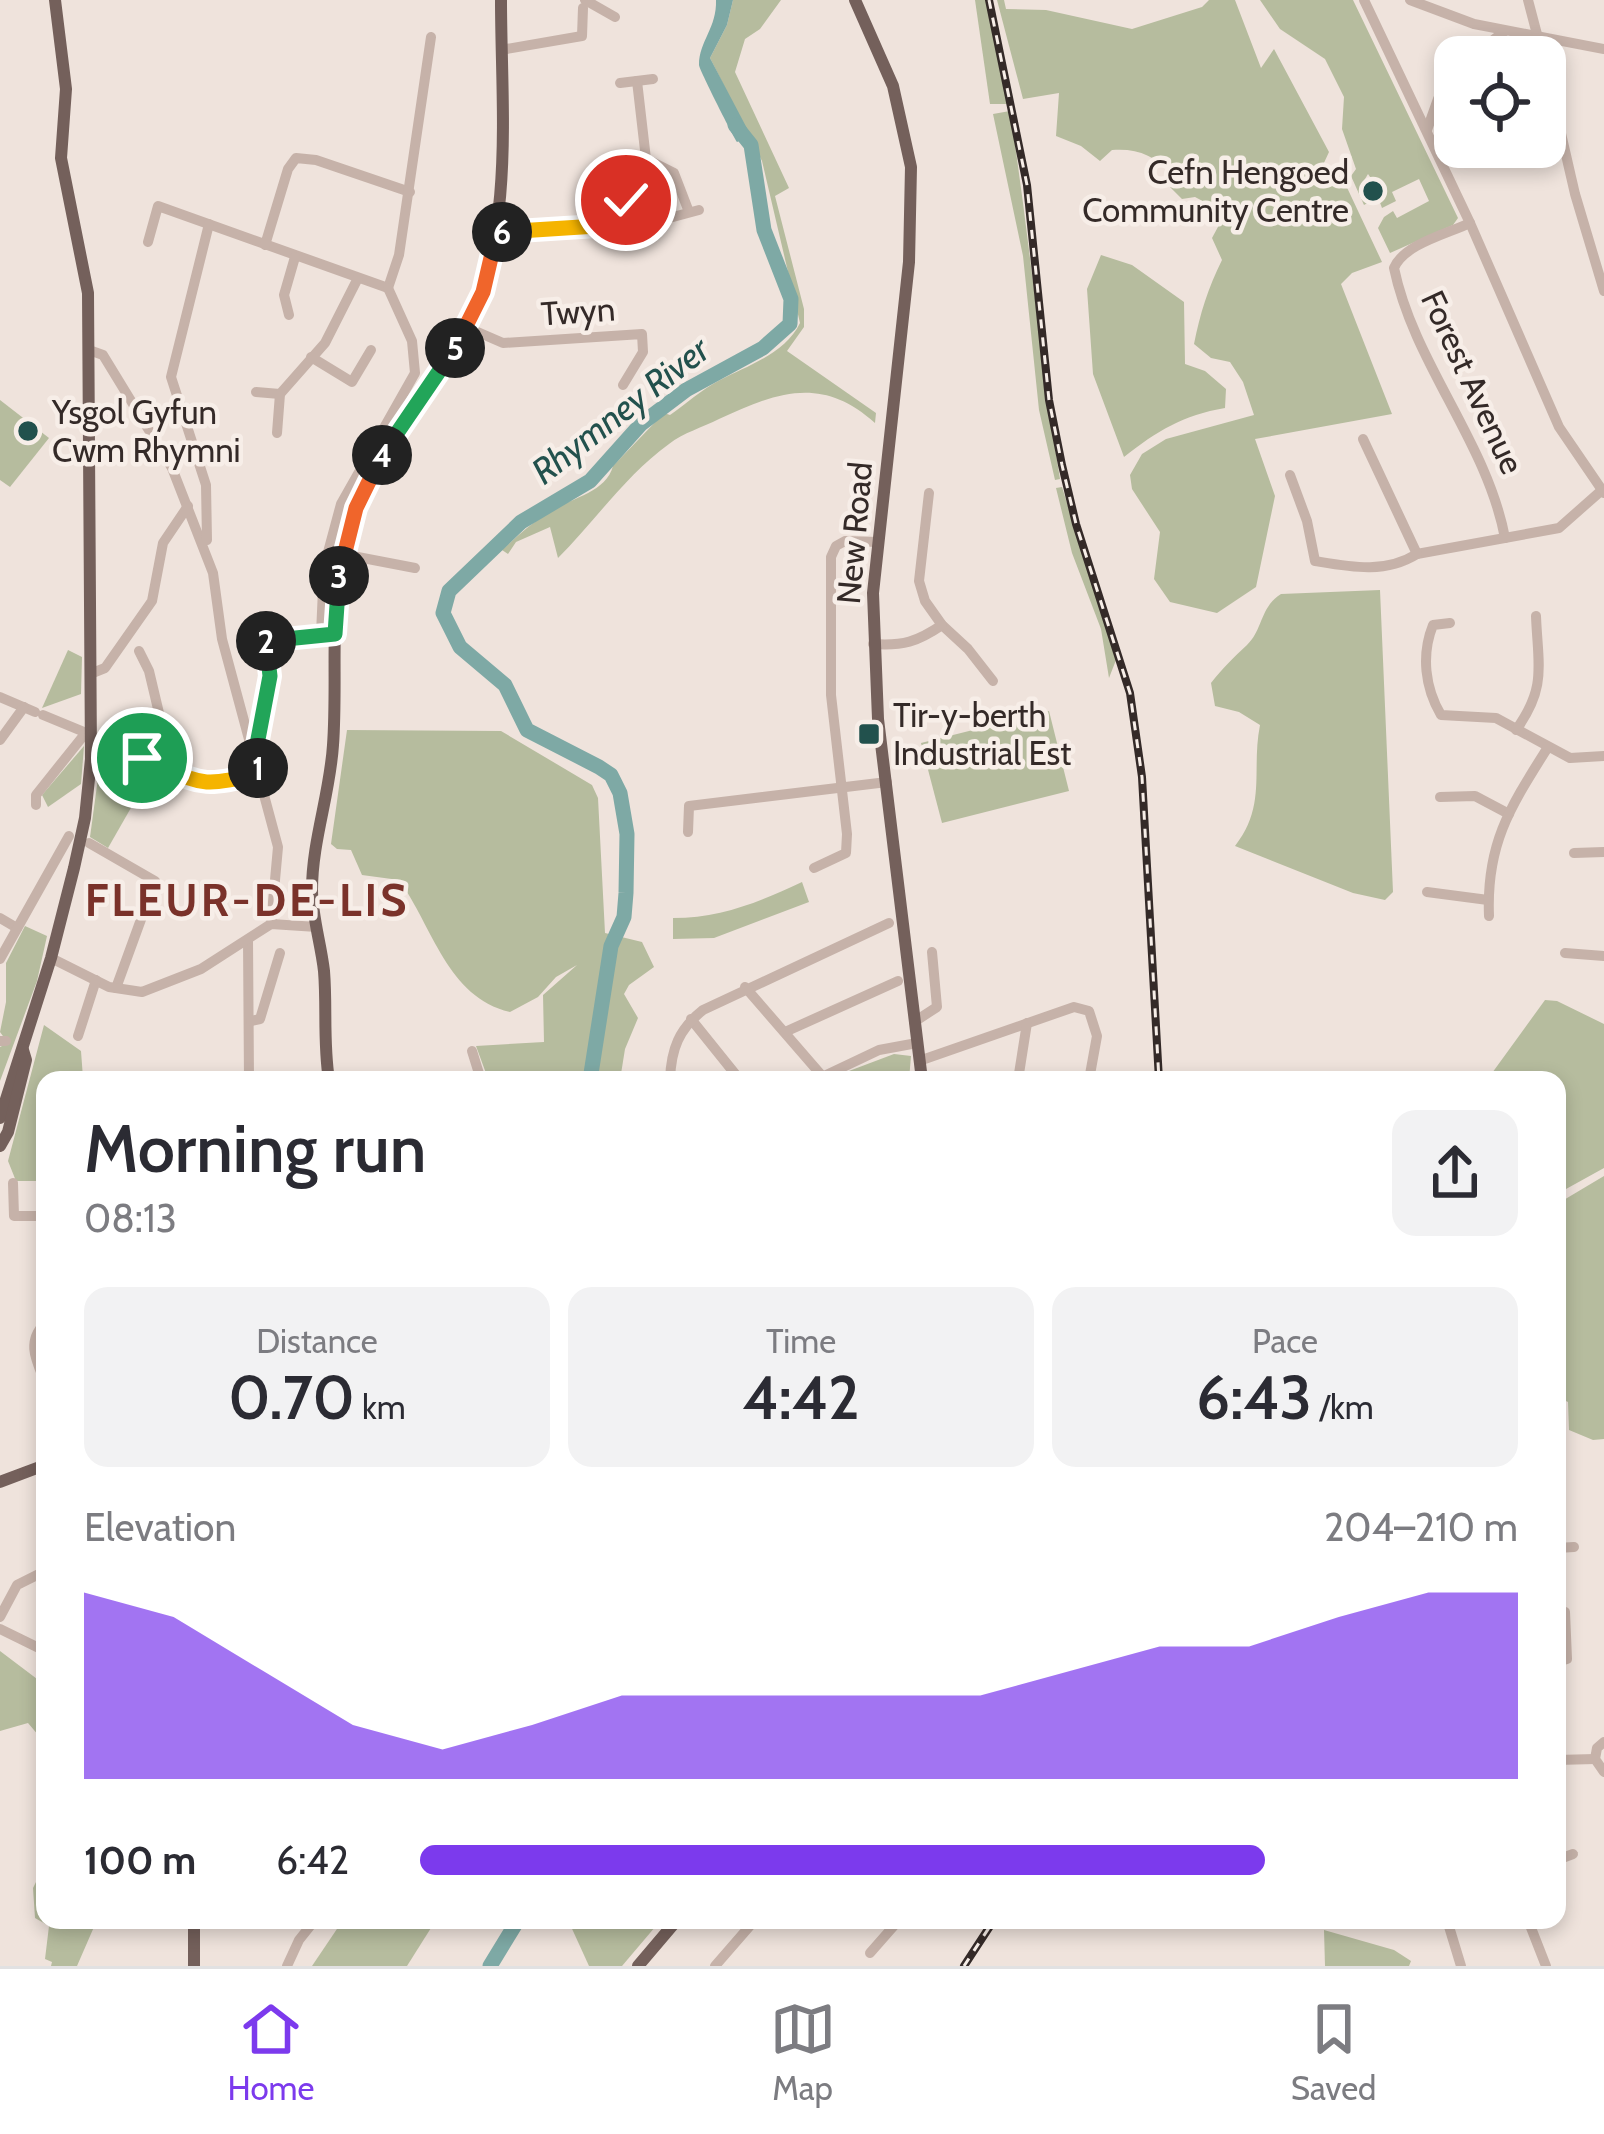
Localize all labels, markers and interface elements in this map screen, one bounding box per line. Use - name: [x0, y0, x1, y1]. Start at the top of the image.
- map controls: [1434, 36, 1566, 168]
- button: locate: [1434, 36, 1566, 168]
- pin: [575, 149, 677, 251]
- place label: Cefn Hengoed Community Centre: [1082, 152, 1349, 230]
- icon: check: [593, 167, 659, 233]
- marker: Cefn Hengoed Community Centre: [1360, 178, 1386, 204]
- pin: 6: [472, 202, 532, 262]
- text: 6: [493, 212, 511, 252]
- street label: Forest Avenue: [1413, 284, 1533, 480]
- street label: Twyn: [540, 288, 616, 334]
- pin: 5: [425, 318, 485, 378]
- water label: Rhymney River: [522, 326, 719, 493]
- text: 5: [446, 328, 464, 368]
- place label: Ysgol Gyfun Cwm Rhymni: [51, 392, 241, 470]
- marker: Ysgol Gyfun Cwm Rhymni: [15, 418, 41, 444]
- pin: 4: [352, 425, 412, 485]
- text: 4: [372, 435, 392, 475]
- street label: New Road: [828, 460, 880, 606]
- pin: 3: [309, 546, 369, 606]
- text: 3: [330, 556, 348, 596]
- pin: 2: [236, 611, 296, 671]
- text: 2: [257, 621, 275, 661]
- place label: Tir-y-berth Industrial Est: [893, 695, 1071, 773]
- pin: [91, 707, 193, 809]
- marker: Tir-y-berth Industrial Est: [856, 721, 882, 747]
- icon: arrive: [109, 725, 175, 791]
- pin: 1: [228, 738, 288, 798]
- text: 1: [252, 748, 264, 788]
- district label: FLEUR-DE-LIS: [85, 873, 409, 927]
- text: Morning run: [84, 1108, 426, 1189]
- button: share: [1392, 1110, 1518, 1236]
- text: 08:13: [84, 1194, 177, 1242]
- text: Distance: [256, 1321, 378, 1361]
- text: Time: [766, 1321, 836, 1361]
- text: Pace: [1252, 1321, 1318, 1361]
- text: 0.70: [228, 1361, 355, 1434]
- text: 4:42: [742, 1361, 860, 1434]
- text: 6:43: [1196, 1361, 1312, 1434]
- text: km: [355, 1387, 406, 1427]
- text: /km: [1312, 1387, 1374, 1427]
- text: Elevation: [84, 1503, 236, 1551]
- text: 204–210 m: [1324, 1503, 1518, 1551]
- text: 100 m: [84, 1836, 196, 1884]
- text: 6:42: [276, 1836, 349, 1884]
- tab: Home: [228, 1996, 314, 2108]
- tab: Map: [770, 1996, 836, 2108]
- tab: Saved: [1291, 1996, 1376, 2108]

